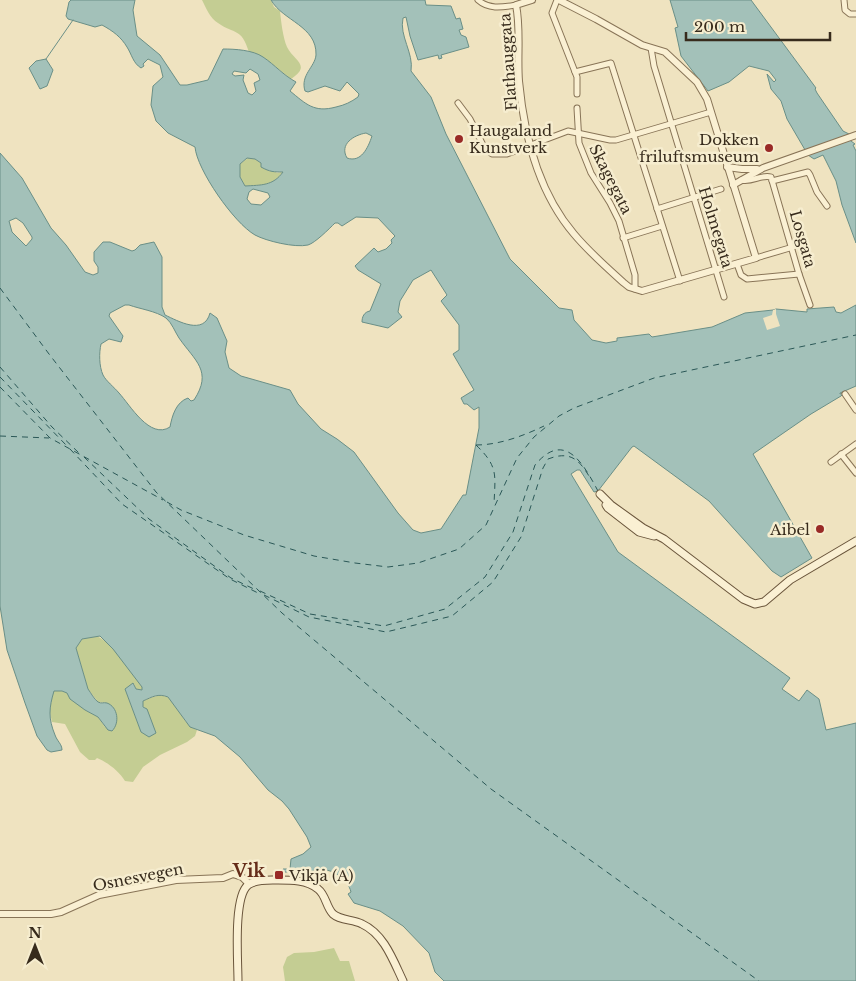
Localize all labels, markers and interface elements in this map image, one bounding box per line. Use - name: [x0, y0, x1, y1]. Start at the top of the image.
- scale bar: [686, 10, 830, 42]
- street label: Flathauggata: [495, 12, 521, 111]
- text: 200 m: [694, 17, 745, 36]
- place label: Haugaland Kunstverk: [469, 121, 552, 157]
- place label: Dokken friluftsmuseum: [639, 130, 759, 166]
- marker: Haugaland Kunstverk: [453, 133, 465, 145]
- street label: Skagegata: [585, 141, 637, 218]
- marker: Dokken friluftsmuseum: [763, 142, 775, 154]
- street label: Holmegata: [695, 184, 738, 271]
- street label: Losgata: [786, 208, 820, 271]
- place label: Aibel: [769, 520, 810, 539]
- marker: Aibel: [814, 523, 826, 535]
- street label: Osnesvegen: [91, 859, 185, 895]
- district label: Vik: [232, 860, 266, 882]
- place label: Vikjå (A): [288, 866, 354, 885]
- marker: Vikjå (A): [273, 869, 285, 881]
- north arrow: [10, 921, 60, 971]
- text: N: [28, 924, 42, 942]

